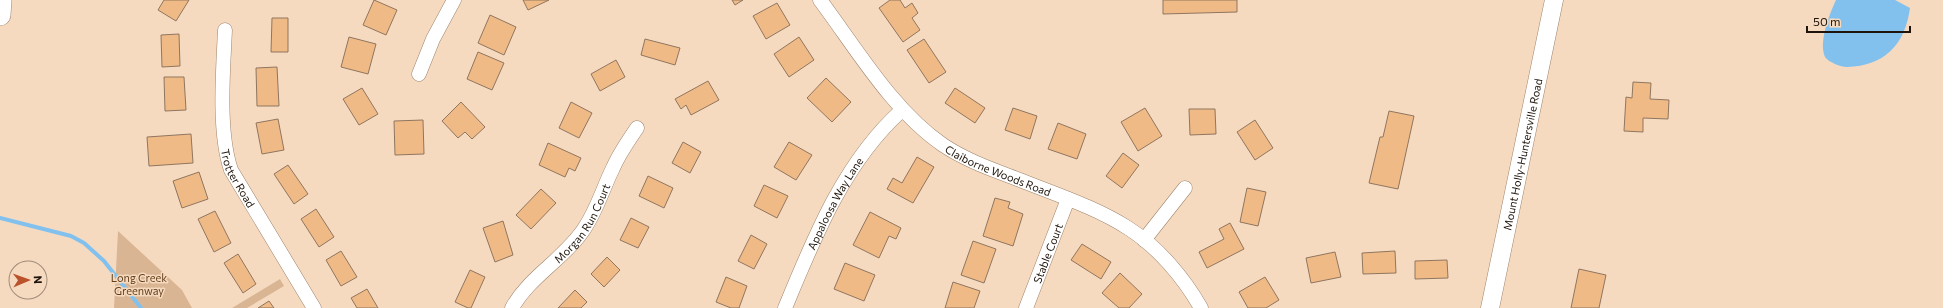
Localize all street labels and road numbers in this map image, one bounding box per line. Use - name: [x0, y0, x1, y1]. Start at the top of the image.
- street label: Mount Holly-Huntersville Road: [1500, 77, 1544, 231]
- street label: Claiborne Woods Road: [943, 142, 1053, 198]
- street label: Trotter Road: [219, 148, 258, 209]
- street label: Appaloosa Way Lane: [804, 154, 865, 251]
- street label: Morgan Run Court: [551, 181, 612, 265]
- street label: Stable Court: [1030, 221, 1065, 285]

